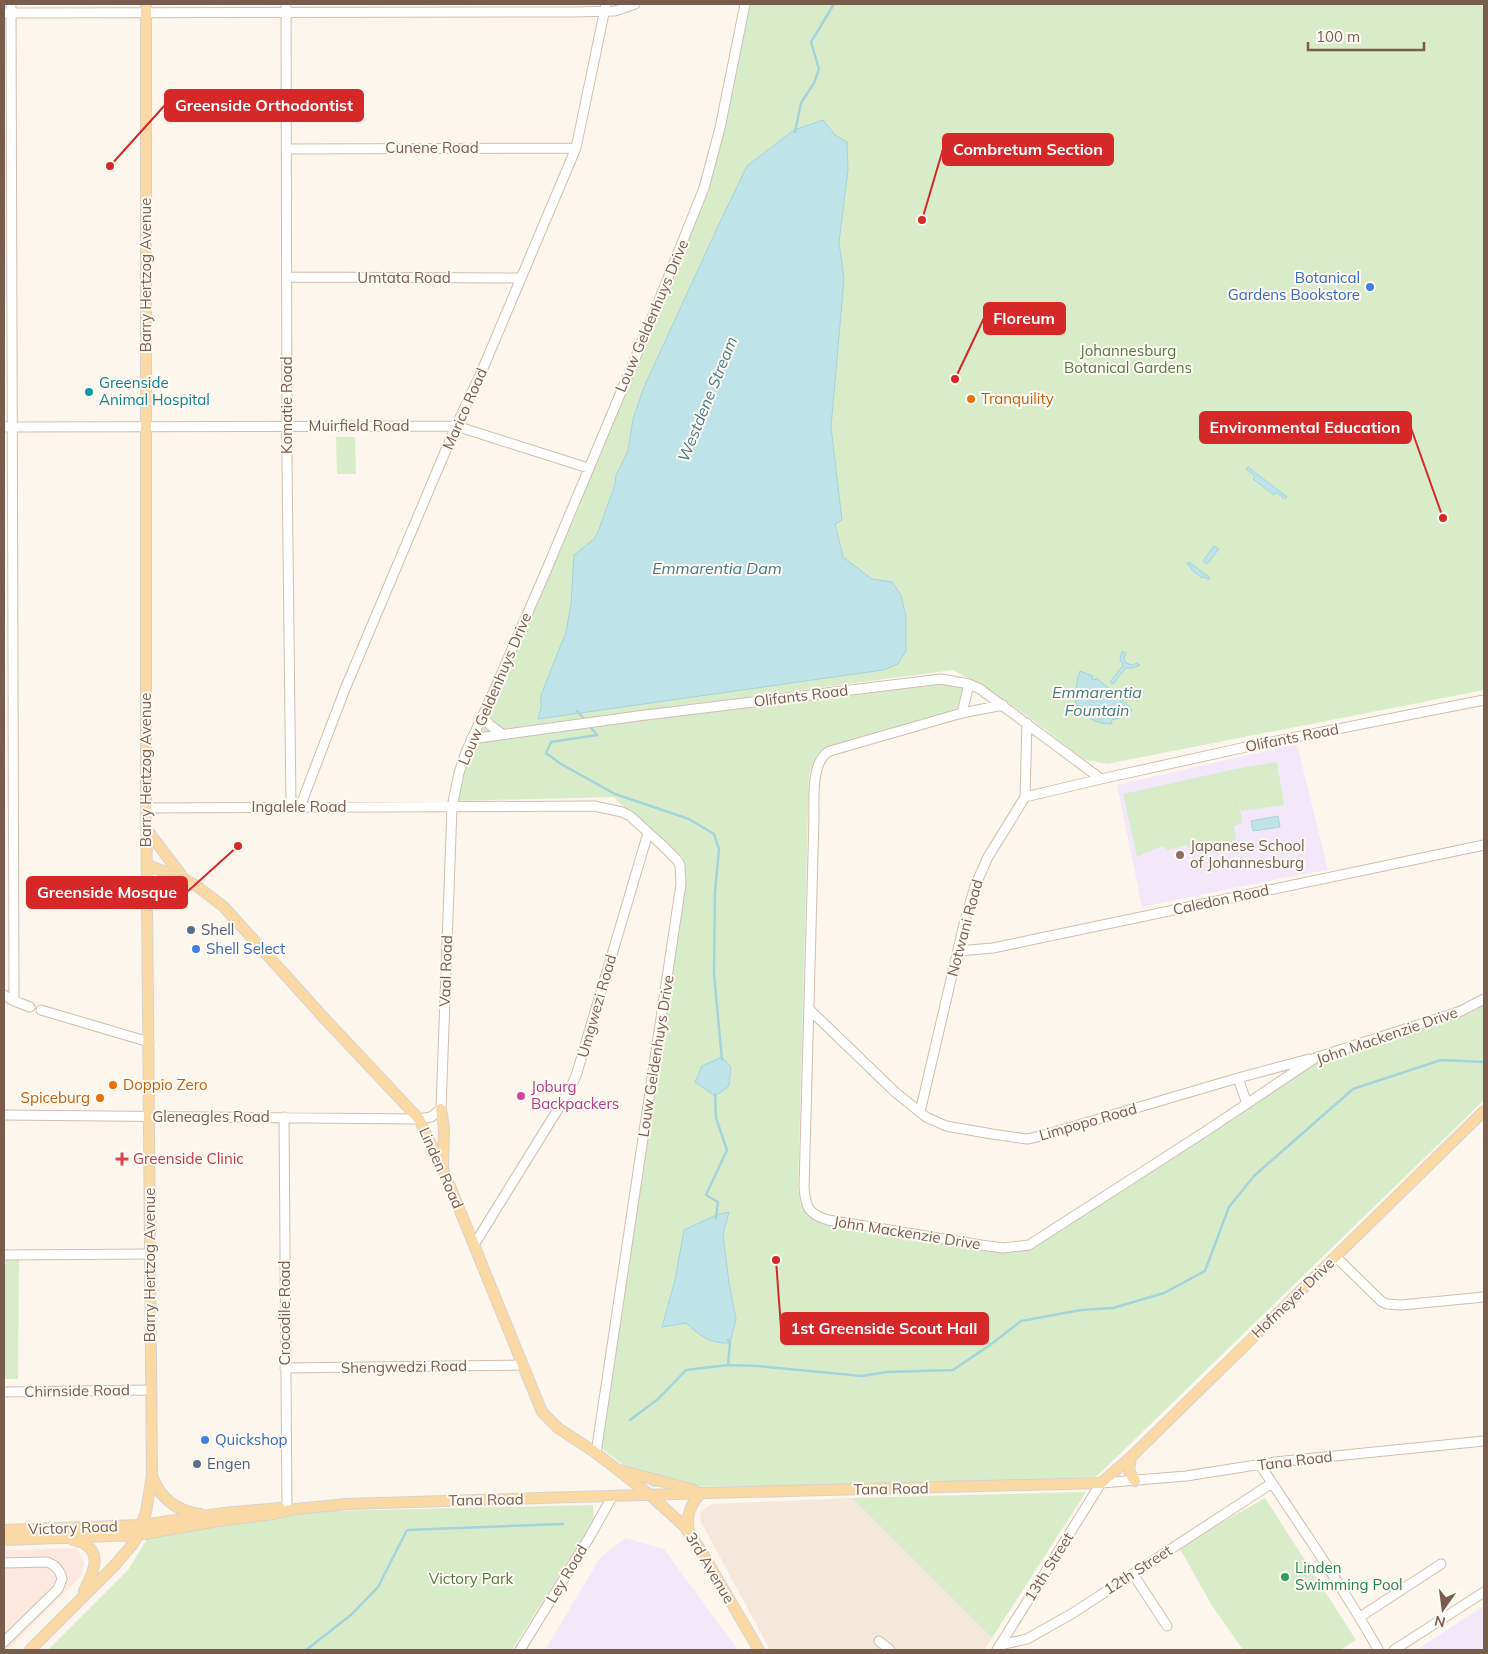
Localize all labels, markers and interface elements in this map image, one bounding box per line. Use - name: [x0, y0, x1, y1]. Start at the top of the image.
- scale bar: [1308, 20, 1424, 52]
- text: 100 m: [1316, 27, 1360, 46]
- callout: Greenside Orthodontist: [165, 90, 363, 121]
- text: Greenside Orthodontist: [175, 95, 353, 115]
- callout: Combretum Section: [943, 134, 1113, 165]
- street label: Cunene Road: [385, 138, 479, 157]
- text: Combretum Section: [953, 139, 1103, 159]
- street label: Barry Hertzog Avenue: [136, 198, 155, 352]
- street label: Louw Geldenhuys Drive: [611, 237, 692, 395]
- street label: Umtata Road: [357, 268, 451, 287]
- place label: Botanical Gardens Bookstore: [1228, 268, 1360, 304]
- marker: Botanical Gardens Bookstore: [1364, 281, 1376, 293]
- callout: Floreum: [984, 303, 1065, 334]
- text: Floreum: [993, 308, 1055, 328]
- water label: Westdene Stream: [673, 334, 741, 464]
- park label: Johannesburg Botanical Gardens: [1064, 341, 1192, 377]
- street label: Komatie Road: [277, 356, 296, 454]
- street label: Marico Road: [438, 365, 491, 453]
- place label: Greenside Animal Hospital: [99, 373, 210, 409]
- marker: Greenside Animal Hospital: [83, 386, 95, 398]
- place label: Tranquility: [981, 389, 1054, 408]
- marker: Tranquility: [965, 393, 977, 405]
- callout: Environmental Education: [1200, 412, 1411, 443]
- street label: Muirfield Road: [309, 416, 409, 435]
- text: Environmental Education: [1210, 417, 1400, 437]
- water label: Emmarentia Dam: [652, 558, 782, 578]
- street label: Louw Geldenhuys Drive: [454, 610, 535, 768]
- street label: Olifants Road: [753, 680, 849, 711]
- water label: Emmarentia Fountain: [1052, 682, 1142, 720]
- street label: Barry Hertzog Avenue: [136, 693, 155, 847]
- street label: Olifants Road: [1244, 719, 1340, 756]
- street label: Ingalele Road: [252, 797, 346, 816]
- place label: Japanese School of Johannesburg: [1190, 836, 1305, 872]
- marker: Japanese School of Johannesburg: [1174, 849, 1186, 861]
- callout: Greenside Mosque: [27, 877, 187, 908]
- street label: Notwani Road: [942, 877, 987, 979]
- street label: Caledon Road: [1171, 880, 1271, 919]
- text: Greenside Mosque: [37, 882, 177, 902]
- place label: Shell: [201, 920, 234, 939]
- marker: Shell: [185, 924, 197, 936]
- street label: Vaal Road: [435, 935, 456, 1007]
- place label: Shell Select: [206, 939, 285, 958]
- marker: Shell Select: [190, 943, 202, 955]
- street label: Umgwezi Road: [573, 952, 620, 1060]
- street label: Louw Geldenhuys Drive: [633, 974, 678, 1138]
- street label: John Mackenzie Drive: [1314, 1002, 1460, 1069]
- place label: Doppio Zero: [123, 1075, 208, 1094]
- place label: Joburg Backpackers: [531, 1077, 619, 1113]
- marker: Doppio Zero: [107, 1079, 119, 1091]
- place label: Spiceburg: [21, 1088, 90, 1107]
- marker: Joburg Backpackers: [515, 1090, 527, 1102]
- marker: Spiceburg: [94, 1092, 106, 1104]
- street label: Limpopo Road: [1037, 1099, 1139, 1145]
- street label: Gleneagles Road: [152, 1107, 270, 1126]
- street label: Linden Road: [415, 1124, 468, 1211]
- place label: Greenside Clinic: [133, 1149, 244, 1168]
- marker: Greenside Clinic: [115, 1152, 129, 1166]
- street label: Barry Hertzog Avenue: [140, 1188, 159, 1342]
- street label: John Mackenzie Drive: [832, 1212, 982, 1254]
- street label: Hofmeyer Drive: [1247, 1253, 1338, 1342]
- street label: Crocodile Road: [275, 1260, 294, 1366]
- callout: 1st Greenside Scout Hall: [781, 1313, 988, 1344]
- text: 1st Greenside Scout Hall: [791, 1318, 977, 1338]
- street label: Shengwedzi Road: [341, 1356, 467, 1377]
- street label: Chirnside Road: [24, 1380, 130, 1401]
- place label: Quickshop: [215, 1430, 288, 1449]
- marker: Quickshop: [199, 1434, 211, 1446]
- street label: Tana Road: [1256, 1446, 1334, 1475]
- place label: Engen: [207, 1454, 251, 1473]
- marker: Engen: [191, 1458, 203, 1470]
- street label: Tana Road: [853, 1478, 929, 1499]
- street label: Tana Road: [448, 1489, 524, 1510]
- street label: Victory Road: [28, 1516, 118, 1539]
- street label: 3rd Avenue: [682, 1529, 739, 1607]
- street label: 13th Street: [1020, 1529, 1077, 1605]
- street label: Ley Road: [542, 1541, 591, 1606]
- street label: 12th Street: [1100, 1541, 1175, 1599]
- place label: Linden Swimming Pool: [1295, 1558, 1403, 1594]
- park label: Victory Park: [429, 1569, 514, 1588]
- marker: Linden Swimming Pool: [1279, 1571, 1291, 1583]
- north arrow: [1418, 1584, 1468, 1634]
- text: N: [1433, 1612, 1447, 1632]

